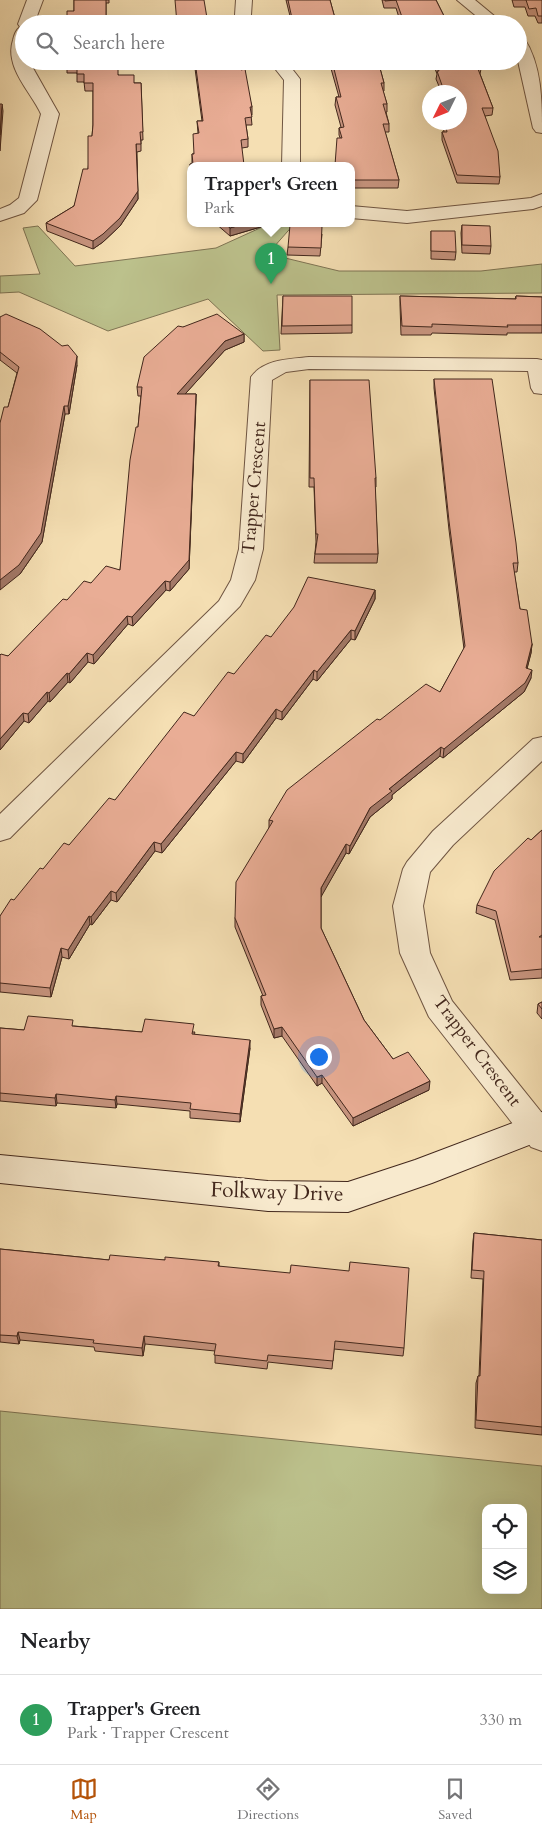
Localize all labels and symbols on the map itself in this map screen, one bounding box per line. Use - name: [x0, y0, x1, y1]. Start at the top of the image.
- north arrow: [422, 85, 467, 130]
- pin: 1: [255, 243, 287, 284]
- street label: Trapper Crescent: [236, 420, 272, 555]
- street label: Trapper Crescent: [427, 990, 527, 1112]
- your location: [306, 1044, 332, 1070]
- street label: Folkway Drive: [210, 1175, 344, 1209]

